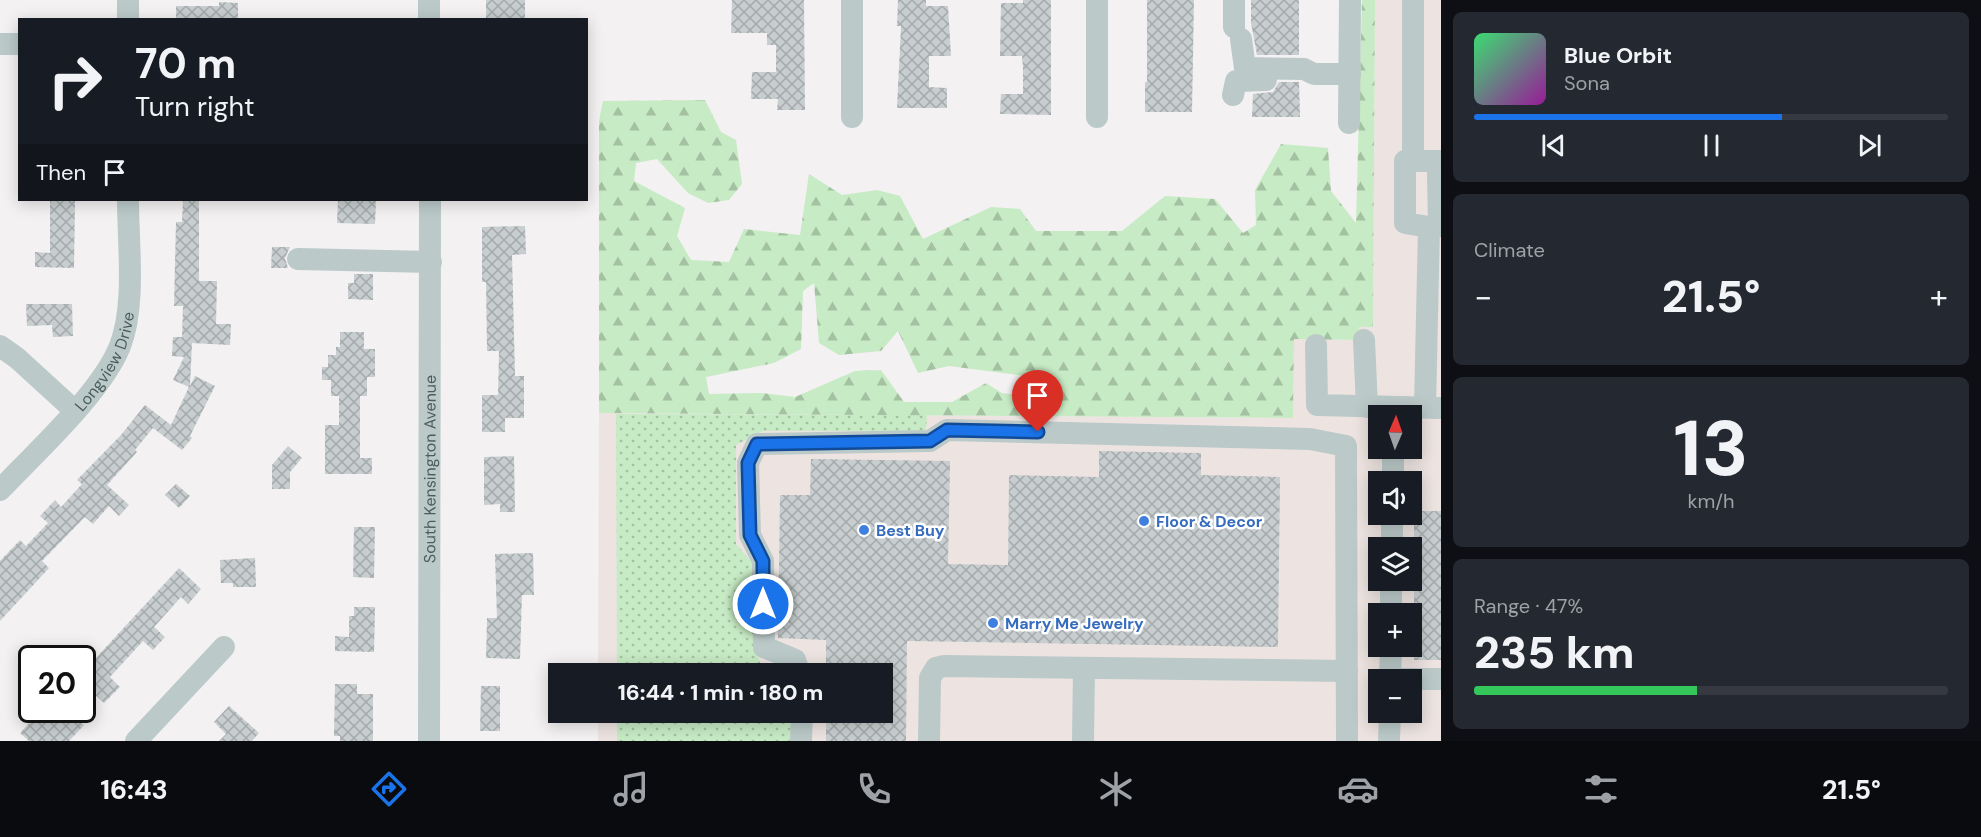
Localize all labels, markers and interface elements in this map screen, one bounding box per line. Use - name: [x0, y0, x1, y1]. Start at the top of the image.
- text: 70 m: [135, 36, 236, 91]
- text: Blue Orbit: [1564, 41, 1672, 70]
- icon: right: [36, 42, 114, 120]
- text: Sona: [1564, 70, 1610, 96]
- text: Turn right: [135, 89, 255, 124]
- icon: previous: [1537, 129, 1570, 162]
- icon: pause: [1695, 129, 1728, 162]
- icon: next: [1853, 129, 1886, 162]
- icon: arrive: [98, 156, 131, 189]
- text: Then: [36, 158, 86, 187]
- text: Climate: [1474, 237, 1545, 263]
- text: 21.5°: [1662, 267, 1760, 326]
- text: −: [1474, 275, 1492, 318]
- text: +: [1930, 275, 1948, 318]
- street label: Longview Drive: [70, 310, 139, 416]
- pin: [1012, 370, 1063, 432]
- street label: South Kensington Avenue: [419, 375, 441, 563]
- icon: arrive: [1021, 379, 1054, 412]
- text: 13: [1673, 398, 1749, 499]
- north arrow: [1368, 405, 1422, 459]
- map controls: [1368, 405, 1422, 723]
- button: sound: [1368, 471, 1422, 525]
- text: km/h: [1687, 488, 1735, 514]
- place label: Floor & Decor: [1156, 511, 1263, 532]
- marker: Floor & Decor: [1137, 514, 1151, 528]
- place label: Best Buy: [876, 520, 945, 541]
- marker: Best Buy: [857, 523, 871, 537]
- button: layers: [1368, 537, 1422, 591]
- position arrow: [731, 572, 795, 636]
- text: Range · 47%: [1474, 593, 1583, 619]
- button: +: [1368, 603, 1422, 657]
- place label: Marry Me Jewelry: [1005, 613, 1144, 634]
- marker: Marry Me Jewelry: [986, 616, 1000, 630]
- text: 235 km: [1474, 623, 1635, 682]
- speed limit sign: 20: [18, 645, 96, 723]
- button: −: [1368, 669, 1422, 723]
- text: 16:44 · 1 min · 180 m: [618, 678, 823, 707]
- icon: directions: [368, 768, 410, 810]
- icon: music: [610, 768, 652, 810]
- icon: phone: [853, 768, 895, 810]
- icon: climate: [1095, 768, 1137, 810]
- icon: car: [1337, 768, 1379, 810]
- icon: filters: [1580, 768, 1622, 810]
- text: 16:43: [100, 772, 168, 807]
- text: 21.5°: [1822, 772, 1881, 807]

